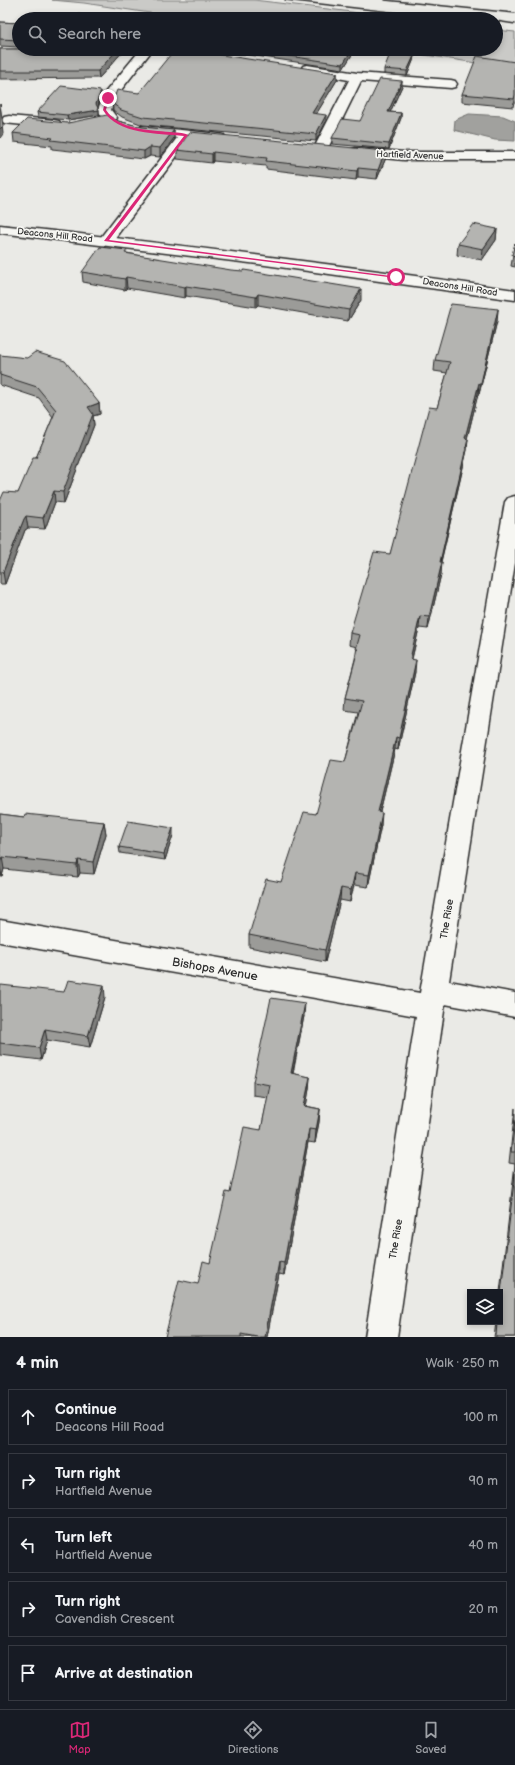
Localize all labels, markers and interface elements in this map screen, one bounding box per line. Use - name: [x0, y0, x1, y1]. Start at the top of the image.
- search box: [12, 12, 503, 56]
- icon: search: [26, 23, 48, 45]
- text: Search here: [58, 25, 141, 44]
- route end: [99, 89, 117, 107]
- street label: Hartfield Avenue: [376, 149, 444, 162]
- street label: Deacons Hill Road: [17, 226, 93, 245]
- route start: [387, 268, 405, 286]
- street label: Deacons Hill Road: [422, 276, 498, 299]
- street label: The Rise: [438, 898, 456, 940]
- street label: Bishops Avenue: [171, 955, 259, 984]
- street label: The Rise: [387, 1218, 405, 1260]
- map controls: [467, 1289, 503, 1325]
- button: layers: [467, 1289, 503, 1325]
- text: 4 min: [16, 1353, 59, 1373]
- text: Walk · 250 m: [426, 1355, 499, 1371]
- text: Continue: [55, 1400, 117, 1419]
- icon: ahead: [17, 1406, 39, 1428]
- text: 100 m: [463, 1409, 498, 1425]
- text: Deacons Hill Road: [55, 1419, 164, 1435]
- text: Turn right: [55, 1464, 120, 1483]
- icon: right: [17, 1470, 39, 1492]
- text: 90 m: [469, 1473, 498, 1489]
- text: Hartfield Avenue: [55, 1483, 152, 1499]
- text: Turn left: [55, 1528, 112, 1547]
- icon: left: [17, 1534, 39, 1556]
- text: 40 m: [468, 1537, 498, 1553]
- text: Hartfield Avenue: [55, 1547, 152, 1563]
- text: Turn right: [55, 1592, 120, 1611]
- icon: right: [17, 1598, 39, 1620]
- text: 20 m: [468, 1601, 498, 1617]
- text: Cavendish Crescent: [55, 1611, 174, 1627]
- icon: arrive: [17, 1662, 39, 1684]
- text: Arrive at destination: [55, 1664, 193, 1683]
- tab: Map: [69, 1719, 91, 1756]
- tab: Directions: [228, 1719, 278, 1756]
- tab: Saved: [416, 1719, 446, 1756]

